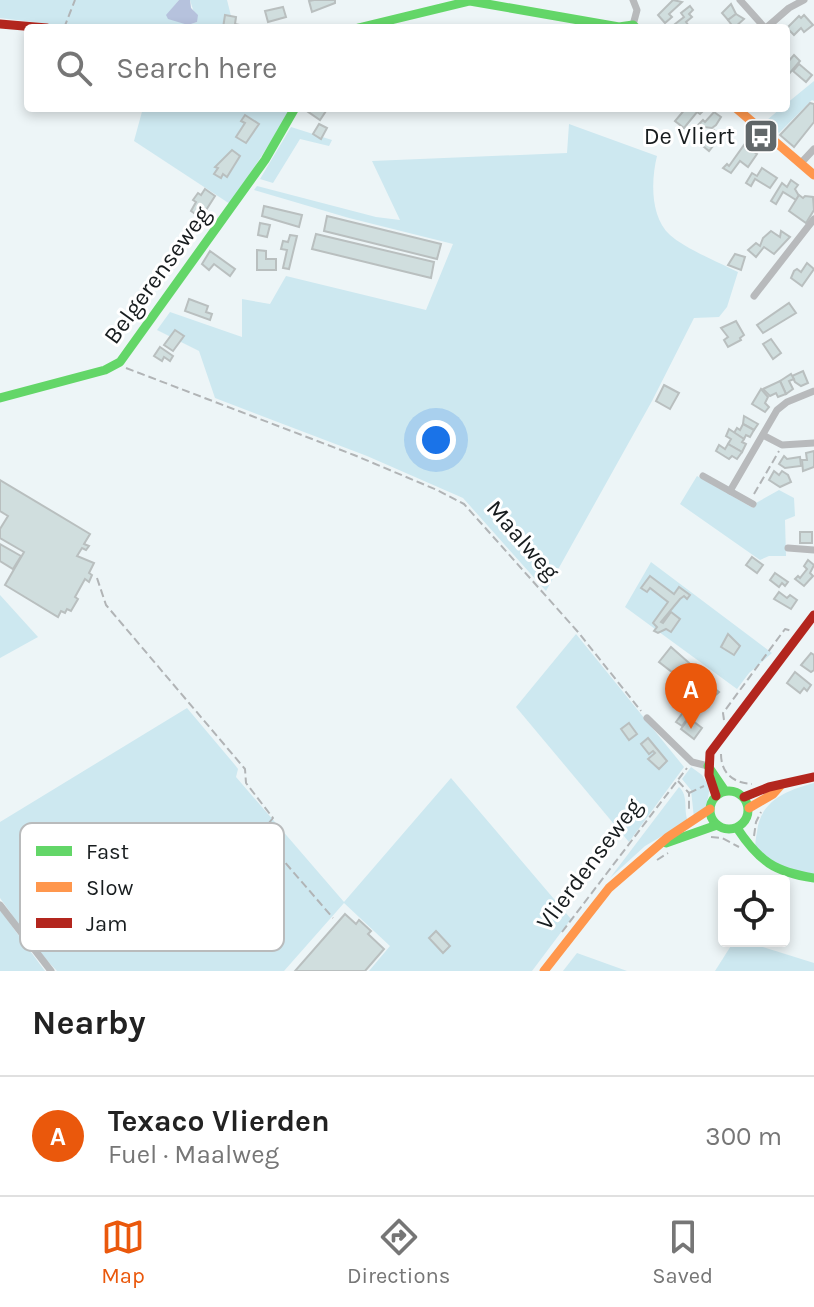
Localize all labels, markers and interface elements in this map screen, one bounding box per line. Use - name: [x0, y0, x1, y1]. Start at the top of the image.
- search box: [24, 24, 790, 112]
- icon: search: [52, 46, 96, 90]
- text: Search here: [116, 50, 277, 86]
- bus stop icon: De Vliert: [742, 117, 780, 155]
- place label: De Vliert: [644, 122, 735, 150]
- street label: Belgerenseweg: [98, 200, 217, 349]
- your location: [416, 420, 456, 460]
- street label: Maalweg: [481, 494, 566, 586]
- pin: A: [665, 663, 717, 729]
- street label: Vlierdenseweg: [530, 792, 648, 935]
- legend: [20, 823, 284, 951]
- text: Fast: [86, 839, 129, 865]
- text: Slow: [86, 875, 133, 901]
- map controls: [718, 875, 790, 947]
- button: locate: [718, 875, 790, 947]
- text: Jam: [86, 911, 128, 937]
- text: Nearby: [32, 1003, 146, 1043]
- text: Texaco Vlierden: [108, 1103, 330, 1139]
- text: A: [50, 1121, 66, 1152]
- text: 300 m: [705, 1121, 782, 1152]
- text: Fuel · Maalweg: [108, 1139, 279, 1170]
- tab: Map: [101, 1215, 145, 1289]
- tab: Directions: [347, 1215, 450, 1289]
- tab: Saved: [652, 1215, 713, 1289]

